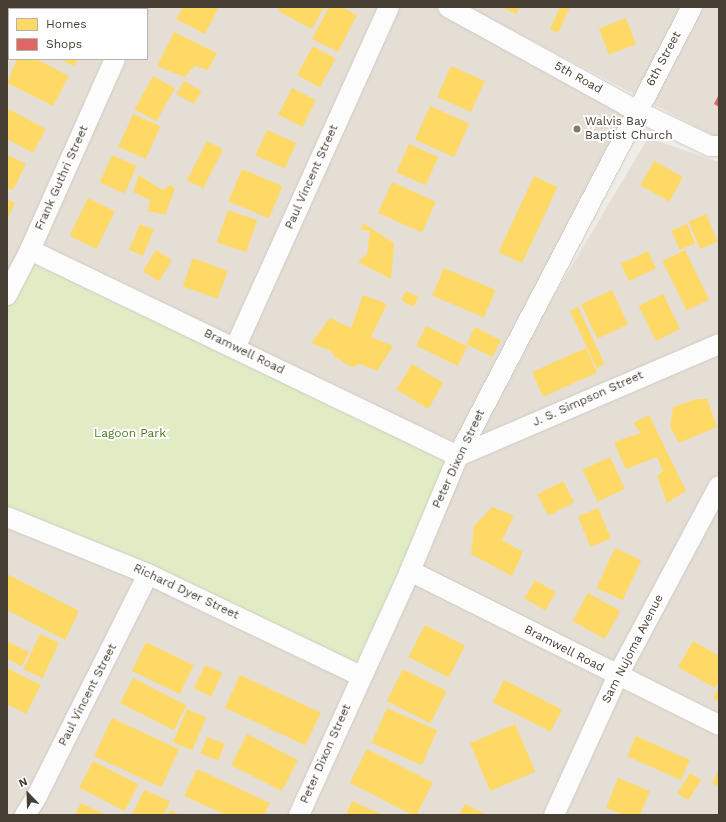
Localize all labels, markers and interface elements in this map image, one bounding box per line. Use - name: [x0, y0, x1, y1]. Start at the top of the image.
- legend: [8, 8, 148, 60]
- text: Homes: [46, 17, 87, 31]
- street label: 6th Street: [644, 29, 684, 89]
- text: Shops: [46, 37, 82, 51]
- street label: 5th Road: [551, 59, 605, 97]
- place label: Walvis Bay Baptist Church: [585, 115, 673, 143]
- street label: Paul Vincent Street: [282, 122, 342, 232]
- street label: Frank Guthri Street: [32, 123, 92, 233]
- marker: Walvis Bay Baptist Church: [572, 124, 582, 134]
- street label: Bramwell Road: [201, 326, 287, 378]
- street label: J. S. Simpson Street: [530, 368, 646, 430]
- street label: Peter Dixon Street: [430, 407, 488, 511]
- park label: Lagoon Park: [94, 427, 166, 441]
- street label: Richard Dyer Street: [131, 561, 241, 623]
- street label: Sam Nujoma Avenue: [599, 592, 667, 706]
- street label: Bramwell Road: [521, 623, 607, 675]
- street label: Paul Vincent Street: [56, 641, 120, 749]
- street label: Peter Dixon Street: [298, 702, 354, 806]
- north arrow: [8, 774, 48, 814]
- text: N: [17, 775, 29, 790]

